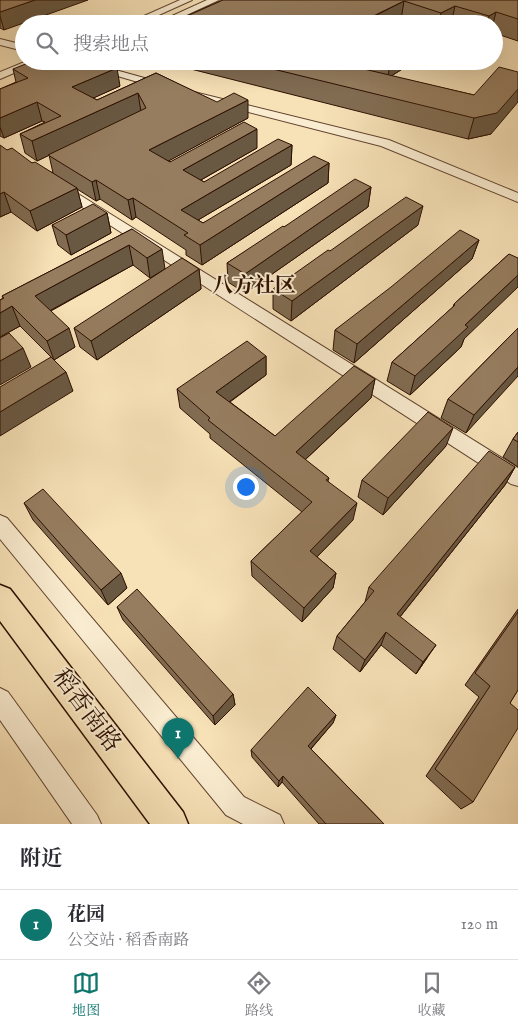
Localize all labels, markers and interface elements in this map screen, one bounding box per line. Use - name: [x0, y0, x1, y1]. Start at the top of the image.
- search box: [15, 15, 503, 70]
- icon: search: [33, 29, 61, 57]
- text: 搜索地点: [73, 33, 149, 57]
- district label: 八方社区: [212, 273, 296, 300]
- your location: [233, 474, 259, 500]
- street label: 稻香南路: [45, 663, 127, 759]
- pin: 1: [162, 718, 194, 759]
- text: 附近: [20, 846, 62, 873]
- text: 花园: [67, 903, 105, 927]
- text: 1: [33, 915, 39, 935]
- text: 120 m: [461, 915, 498, 935]
- text: 公交站 · 稻香南路: [67, 931, 190, 951]
- tab: 地图: [72, 969, 100, 1020]
- tab: 路线: [245, 969, 273, 1020]
- tab: 收藏: [418, 969, 446, 1020]

